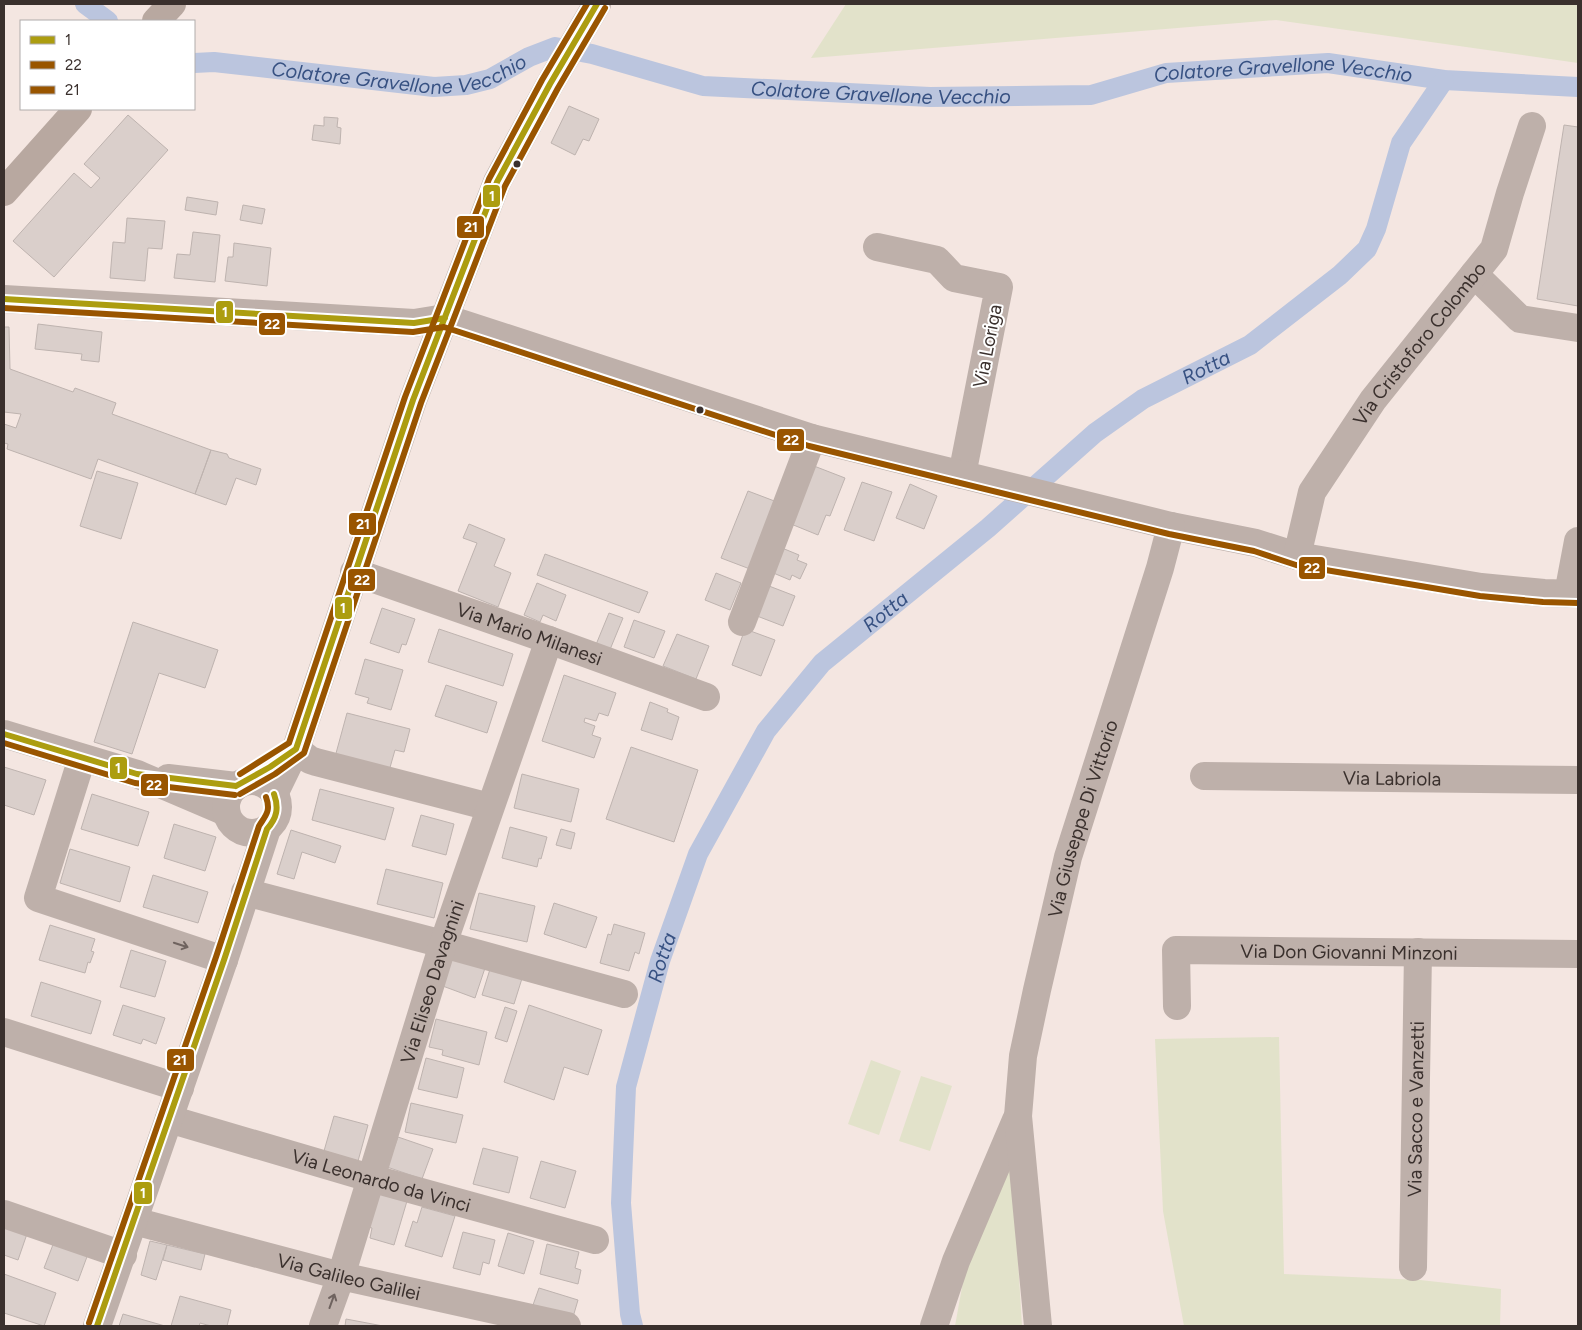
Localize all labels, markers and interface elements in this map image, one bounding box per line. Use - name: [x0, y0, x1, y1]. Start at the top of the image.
- legend: [20, 20, 195, 110]
- text: 1: [65, 31, 71, 49]
- water label: Colatore Gravellone Vecchio: [270, 49, 531, 99]
- water label: Colatore Gravellone Vecchio: [1151, 51, 1414, 88]
- text: 22: [65, 56, 82, 74]
- water label: Colatore Gravellone Vecchio: [750, 76, 1011, 109]
- text: 21: [65, 81, 80, 99]
- unlabelled marker: [512, 159, 522, 169]
- line badge: 1: [482, 184, 501, 208]
- text: 1: [489, 188, 495, 205]
- line badge: 21: [456, 215, 485, 239]
- text: 21: [464, 219, 478, 236]
- street label: Via Cristoforo Colombo: [1348, 257, 1491, 430]
- line badge: 1: [215, 300, 234, 324]
- street label: Via Loriga: [968, 302, 1007, 390]
- text: 1: [222, 304, 228, 321]
- line badge: 22: [258, 312, 286, 336]
- text: 22: [264, 316, 280, 333]
- water label: Rotta: [1178, 345, 1235, 389]
- unlabelled marker: [695, 405, 705, 415]
- line badge: 22: [776, 428, 805, 452]
- text: 22: [783, 432, 799, 449]
- line badge: 21: [348, 512, 377, 536]
- text: 21: [356, 516, 370, 533]
- line badge: 22: [1298, 556, 1326, 580]
- text: 22: [1304, 560, 1320, 577]
- line badge: 22: [347, 568, 376, 592]
- text: 22: [354, 572, 370, 589]
- water label: Rotta: [858, 586, 913, 637]
- line badge: 1: [334, 596, 353, 620]
- street label: Via Mario Milanesi: [453, 598, 605, 670]
- text: 1: [340, 600, 346, 617]
- street label: Via Giuseppe Di Vittorio: [1043, 717, 1123, 920]
- line badge: 1: [109, 756, 128, 780]
- text: 1: [115, 760, 121, 777]
- street label: Via Labriola: [1343, 766, 1441, 791]
- line badge: 22: [140, 773, 169, 797]
- text: 22: [146, 777, 162, 794]
- street label: Via Eliseo Davagnini: [396, 897, 469, 1067]
- water label: Rotta: [643, 929, 681, 985]
- street label: Via Don Giovanni Minzoni: [1240, 940, 1458, 965]
- one-way arrow: [173, 941, 189, 951]
- street label: Via Sacco e Vanzetti: [1403, 1021, 1429, 1197]
- line badge: 21: [166, 1048, 195, 1072]
- text: 21: [173, 1052, 187, 1069]
- street label: Via Leonardo da Vinci: [289, 1145, 473, 1217]
- line badge: 1: [133, 1181, 153, 1205]
- text: 1: [140, 1185, 146, 1202]
- street label: Via Galileo Galilei: [275, 1249, 423, 1305]
- one-way arrow: [328, 1294, 337, 1309]

